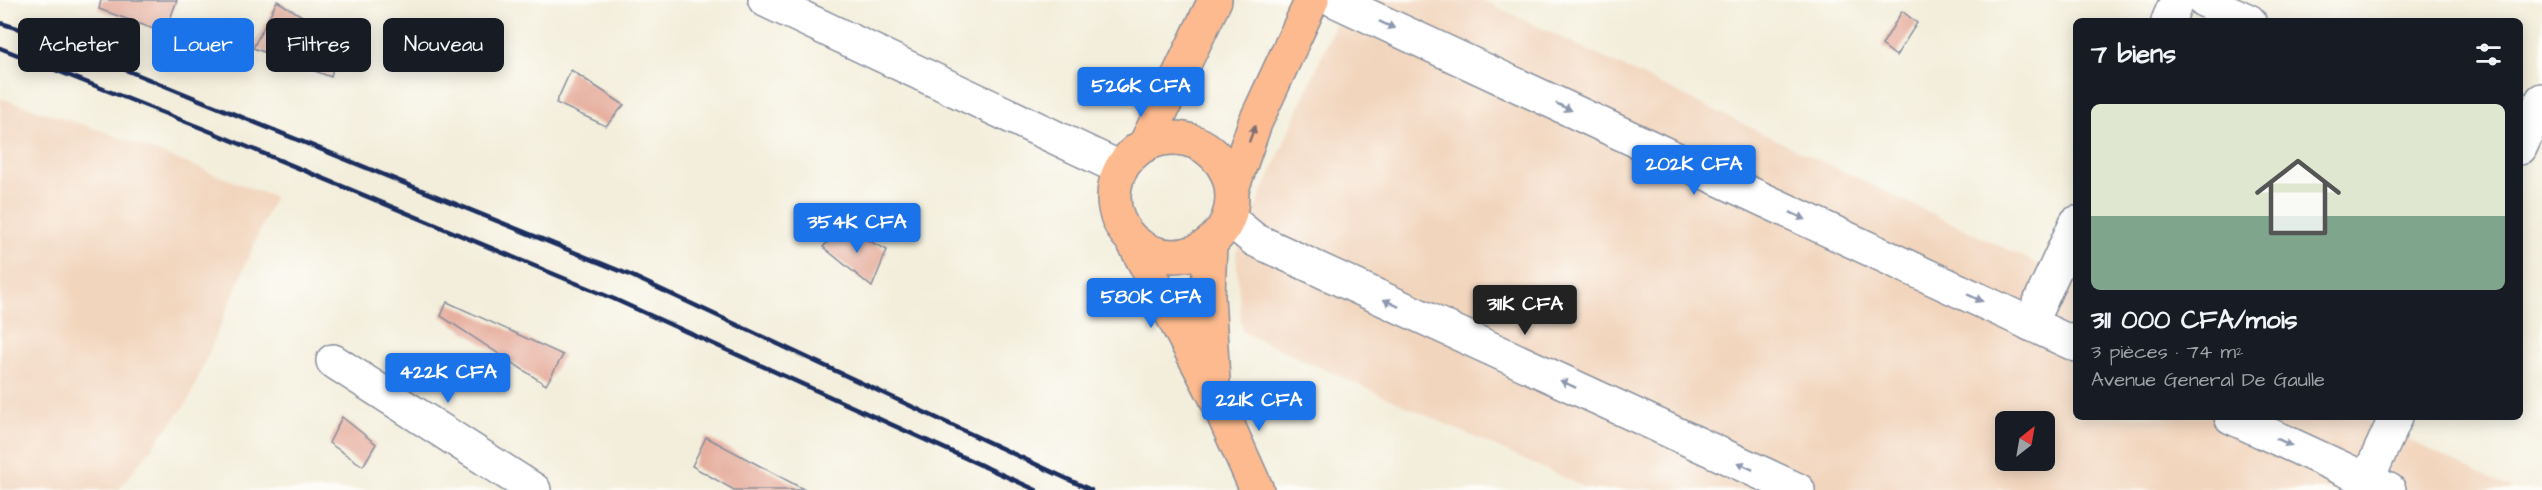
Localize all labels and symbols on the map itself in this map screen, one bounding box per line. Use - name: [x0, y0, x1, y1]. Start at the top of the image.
- one-way arrow: [1379, 20, 1396, 29]
- pin: 526K CFA: [1079, 67, 1203, 118]
- one-way arrow: [1555, 102, 1573, 112]
- one-way arrow: [1247, 125, 1257, 143]
- pin: 202K CFA: [1632, 145, 1756, 196]
- pin: 354K CFA: [795, 203, 919, 254]
- one-way arrow: [1789, 211, 1806, 220]
- pin: 580K CFA: [1089, 278, 1213, 329]
- pin: 311K CFA: [1463, 285, 1587, 336]
- one-way arrow: [1966, 293, 1984, 303]
- one-way arrow: [1382, 298, 1399, 307]
- pin: 422K CFA: [386, 353, 510, 404]
- one-way arrow: [1558, 379, 1576, 389]
- pin: 221K CFA: [1197, 381, 1321, 432]
- north arrow: [1995, 411, 2055, 471]
- one-way arrow: [2276, 437, 2293, 446]
- one-way arrow: [1737, 461, 1754, 470]

